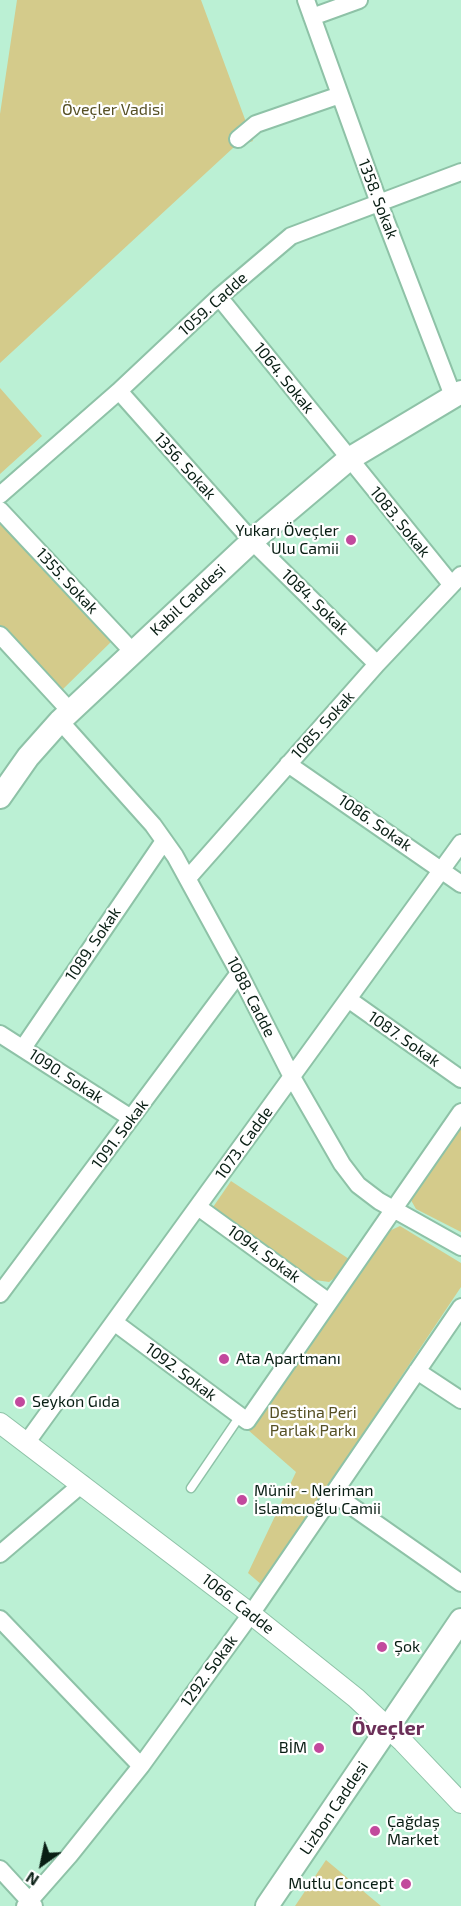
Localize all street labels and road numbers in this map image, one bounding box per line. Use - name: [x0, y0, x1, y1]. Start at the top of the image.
- street label: 1358. Sokak: [354, 156, 402, 242]
- street label: 1059. Cadde: [175, 268, 251, 340]
- street label: 1064. Sokak: [250, 339, 318, 417]
- street label: 1356. Sokak: [150, 429, 220, 503]
- street label: 1083. Sokak: [366, 483, 434, 561]
- street label: 1355. Sokak: [32, 544, 102, 618]
- street label: Kabil Caddesi: [146, 560, 230, 640]
- street label: 1084. Sokak: [277, 565, 353, 639]
- street label: 1085. Sokak: [288, 687, 358, 763]
- street label: 1086. Sokak: [335, 791, 415, 855]
- street label: 1089. Sokak: [61, 903, 125, 985]
- street label: 1088. Cadde: [223, 954, 279, 1040]
- street label: 1087. Sokak: [364, 1007, 444, 1071]
- street label: 1090. Sokak: [25, 1045, 107, 1107]
- street label: 1091. Sokak: [88, 1096, 152, 1172]
- street label: 1073. Cadde: [211, 1103, 277, 1183]
- street label: 1094. Sokak: [224, 1221, 304, 1287]
- street label: 1092. Sokak: [141, 1339, 221, 1405]
- street label: 1066. Cadde: [198, 1570, 278, 1638]
- street label: 1292. Sokak: [177, 1631, 241, 1711]
- street label: Lizbon Caddesi: [296, 1758, 372, 1858]

